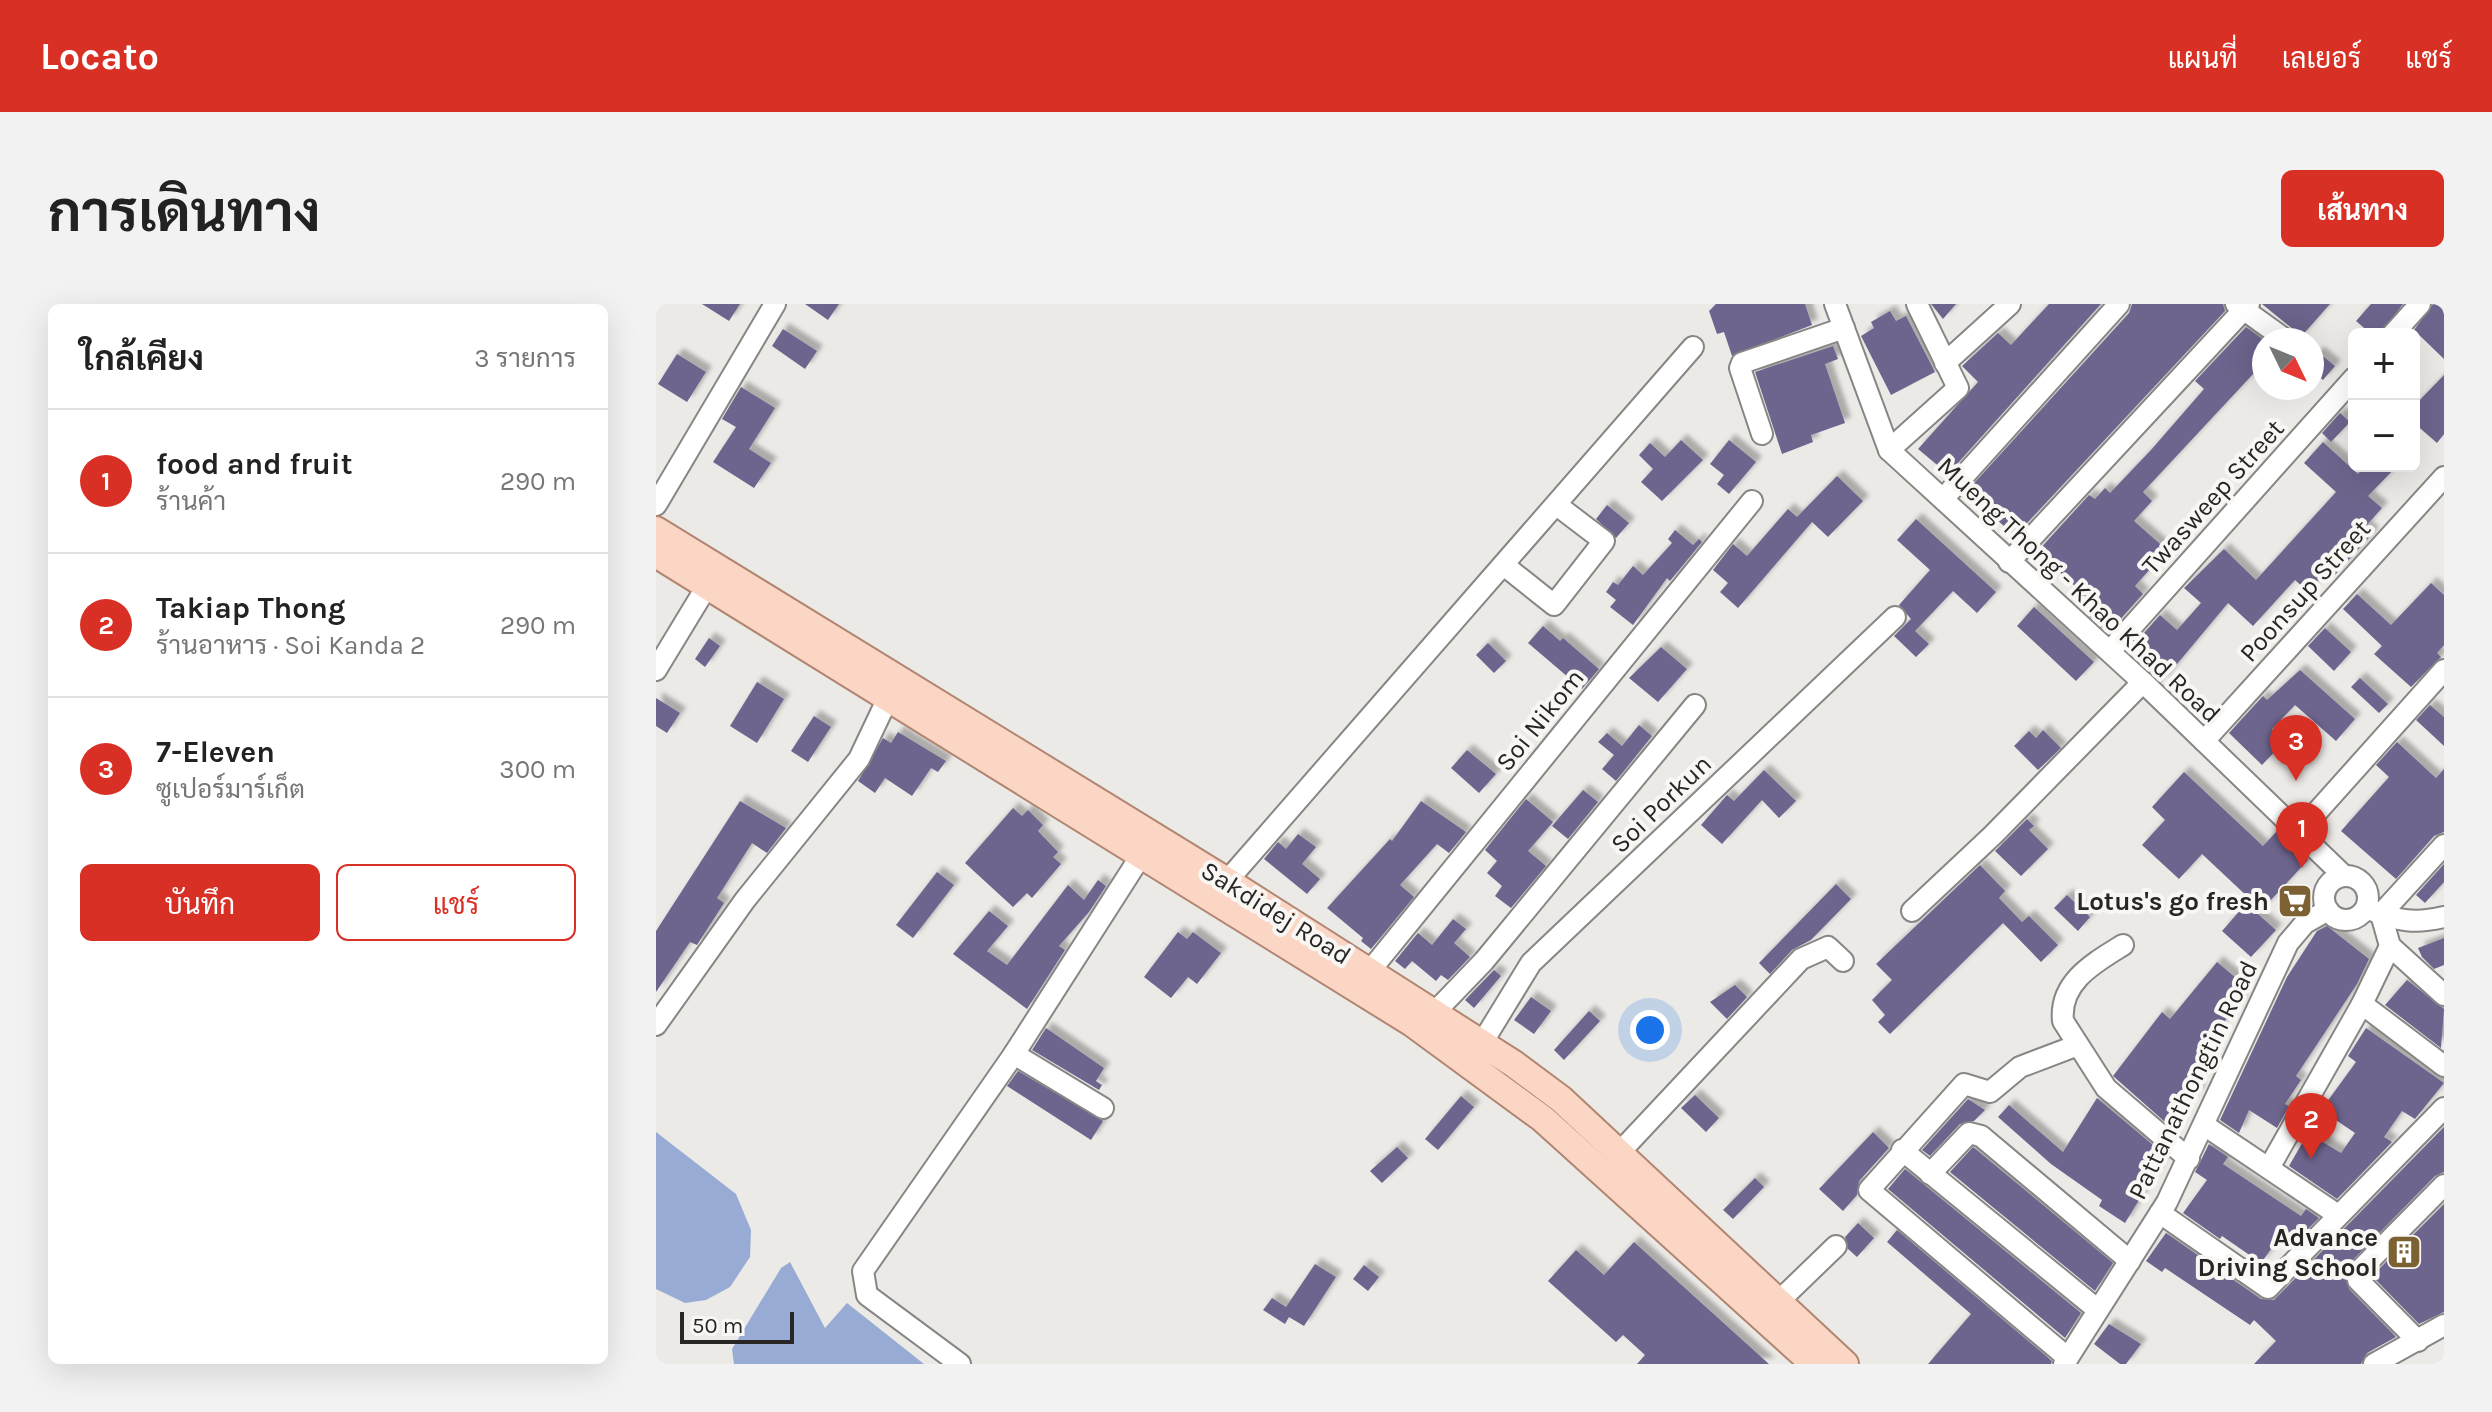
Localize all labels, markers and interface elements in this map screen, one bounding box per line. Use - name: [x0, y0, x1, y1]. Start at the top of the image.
- text: Locato: [40, 34, 159, 79]
- text: แผนที่: [2168, 42, 2238, 75]
- text: เลเยอร์: [2282, 42, 2361, 75]
- text: แชร์: [2405, 42, 2452, 75]
- button: เส้นทาง: [2281, 170, 2444, 247]
- text: การเดินทาง: [48, 180, 320, 245]
- north arrow: [2252, 328, 2324, 400]
- map controls: [2348, 328, 2420, 472]
- button: +: [2348, 328, 2420, 400]
- text: ใกล้เคียง: [80, 339, 204, 379]
- text: 3 รายการ: [474, 343, 576, 374]
- button: −: [2348, 400, 2420, 472]
- street label: Twasweep Street: [2135, 413, 2291, 581]
- text: food and fruit: [156, 446, 353, 482]
- street label: Mueng Thong - Khao Khad Road: [1931, 451, 2227, 729]
- text: 1: [101, 466, 111, 497]
- text: 290 m: [500, 466, 576, 497]
- text: ร้านค้า: [156, 486, 226, 517]
- street label: Poonsup Street: [2233, 513, 2377, 668]
- text: Takiap Thong: [156, 590, 345, 626]
- text: 2: [98, 610, 114, 641]
- text: 290 m: [500, 610, 576, 641]
- text: ร้านอาหาร · Soi Kanda 2: [156, 630, 425, 661]
- street label: Soi Nikom: [1489, 663, 1591, 777]
- pin: 3: [2270, 715, 2322, 781]
- text: 7-Eleven: [156, 734, 275, 770]
- street label: Soi Porkun: [1604, 748, 1718, 860]
- text: 3: [98, 754, 114, 785]
- text: 300 m: [499, 754, 576, 785]
- text: ซูเปอร์มาร์เก็ต: [156, 774, 305, 805]
- pin: 1: [2276, 802, 2328, 868]
- street label: Sakdidej Road: [1195, 855, 1357, 971]
- button: บันทึก: [80, 864, 320, 941]
- button: แชร์: [336, 864, 576, 941]
- supermarket icon: Lotus's go fresh: [2276, 882, 2314, 920]
- place label: Lotus's go fresh: [2076, 886, 2269, 917]
- street label: Pattanathongtin Road: [2122, 956, 2264, 1204]
- your location: [1630, 1010, 1670, 1050]
- pin: 2: [2285, 1093, 2337, 1159]
- place label: Advance Driving School: [2198, 1222, 2378, 1283]
- building icon: Advance Driving School: [2385, 1233, 2423, 1271]
- scale bar: [680, 1308, 794, 1344]
- text: 50 m: [692, 1313, 743, 1339]

